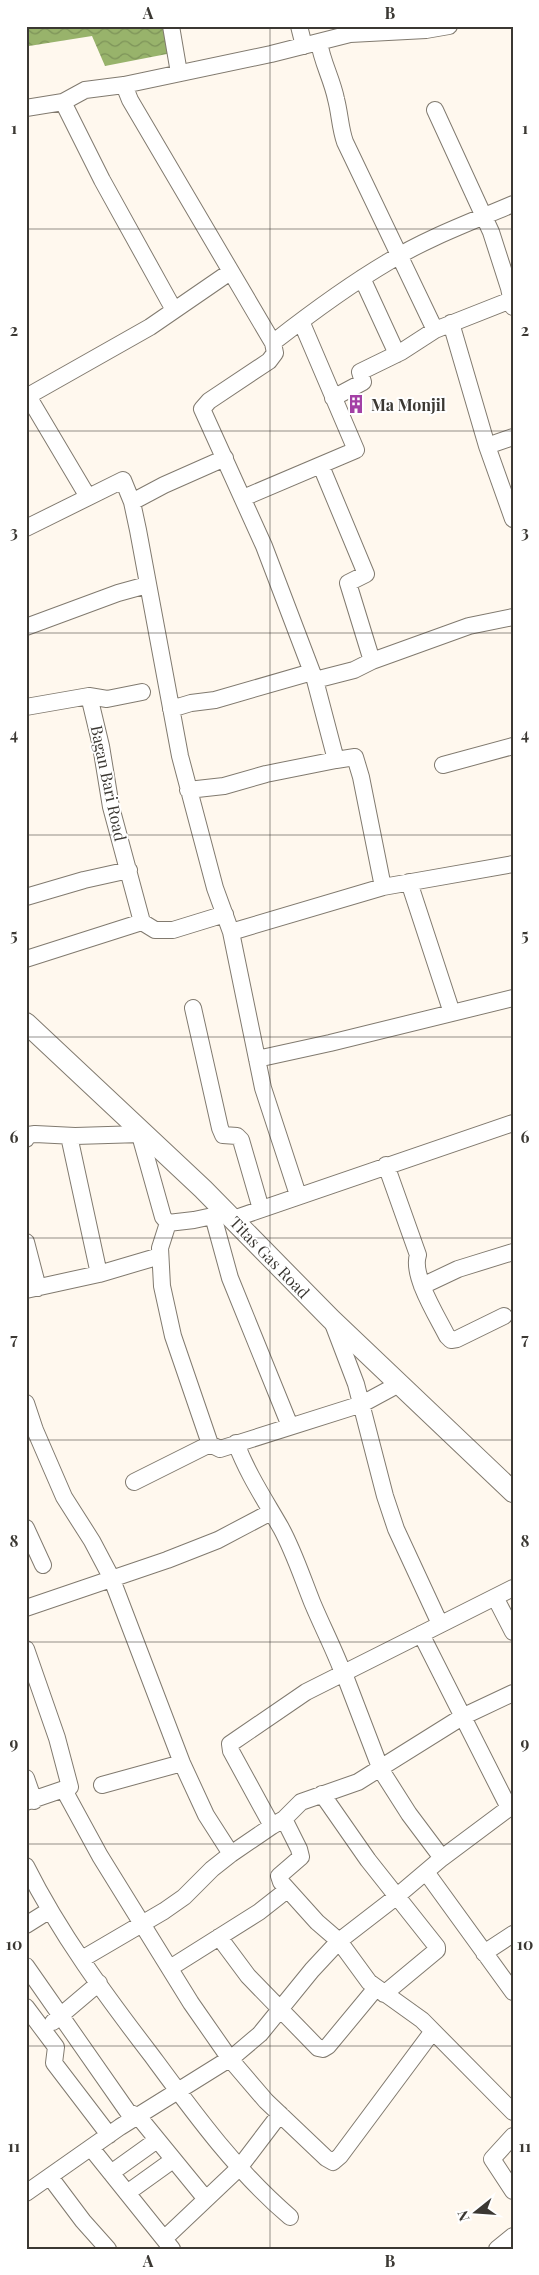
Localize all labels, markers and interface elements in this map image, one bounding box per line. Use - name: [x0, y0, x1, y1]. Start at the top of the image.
- text: A: [142, 2, 154, 23]
- text: B: [385, 2, 396, 23]
- text: 1: [11, 117, 17, 138]
- text: 1: [522, 117, 528, 138]
- text: 2: [10, 319, 18, 340]
- text: 2: [521, 319, 529, 340]
- building icon: Ma Monjil: [345, 393, 367, 415]
- place label: Ma Monjil: [371, 394, 446, 415]
- text: 3: [10, 521, 18, 542]
- text: 3: [521, 521, 529, 542]
- text: 4: [10, 723, 18, 744]
- street label: Bagan Bari Road: [86, 723, 132, 843]
- text: 4: [521, 723, 529, 744]
- text: 5: [10, 924, 18, 945]
- text: 5: [521, 924, 529, 945]
- text: 6: [10, 1126, 19, 1147]
- text: 6: [521, 1126, 530, 1147]
- street label: Titas Gas Road: [226, 1212, 314, 1302]
- text: 7: [10, 1328, 18, 1349]
- text: 7: [521, 1328, 529, 1349]
- text: 8: [10, 1530, 19, 1551]
- text: 8: [521, 1530, 530, 1551]
- text: 9: [10, 1732, 19, 1753]
- text: 9: [521, 1732, 530, 1753]
- text: 10: [6, 1933, 22, 1954]
- text: 10: [517, 1933, 533, 1954]
- text: 11: [8, 2135, 20, 2156]
- text: 11: [519, 2135, 531, 2156]
- north arrow: [452, 2188, 502, 2238]
- text: N: [453, 2208, 474, 2224]
- text: A: [142, 2250, 154, 2271]
- text: B: [385, 2250, 396, 2271]

